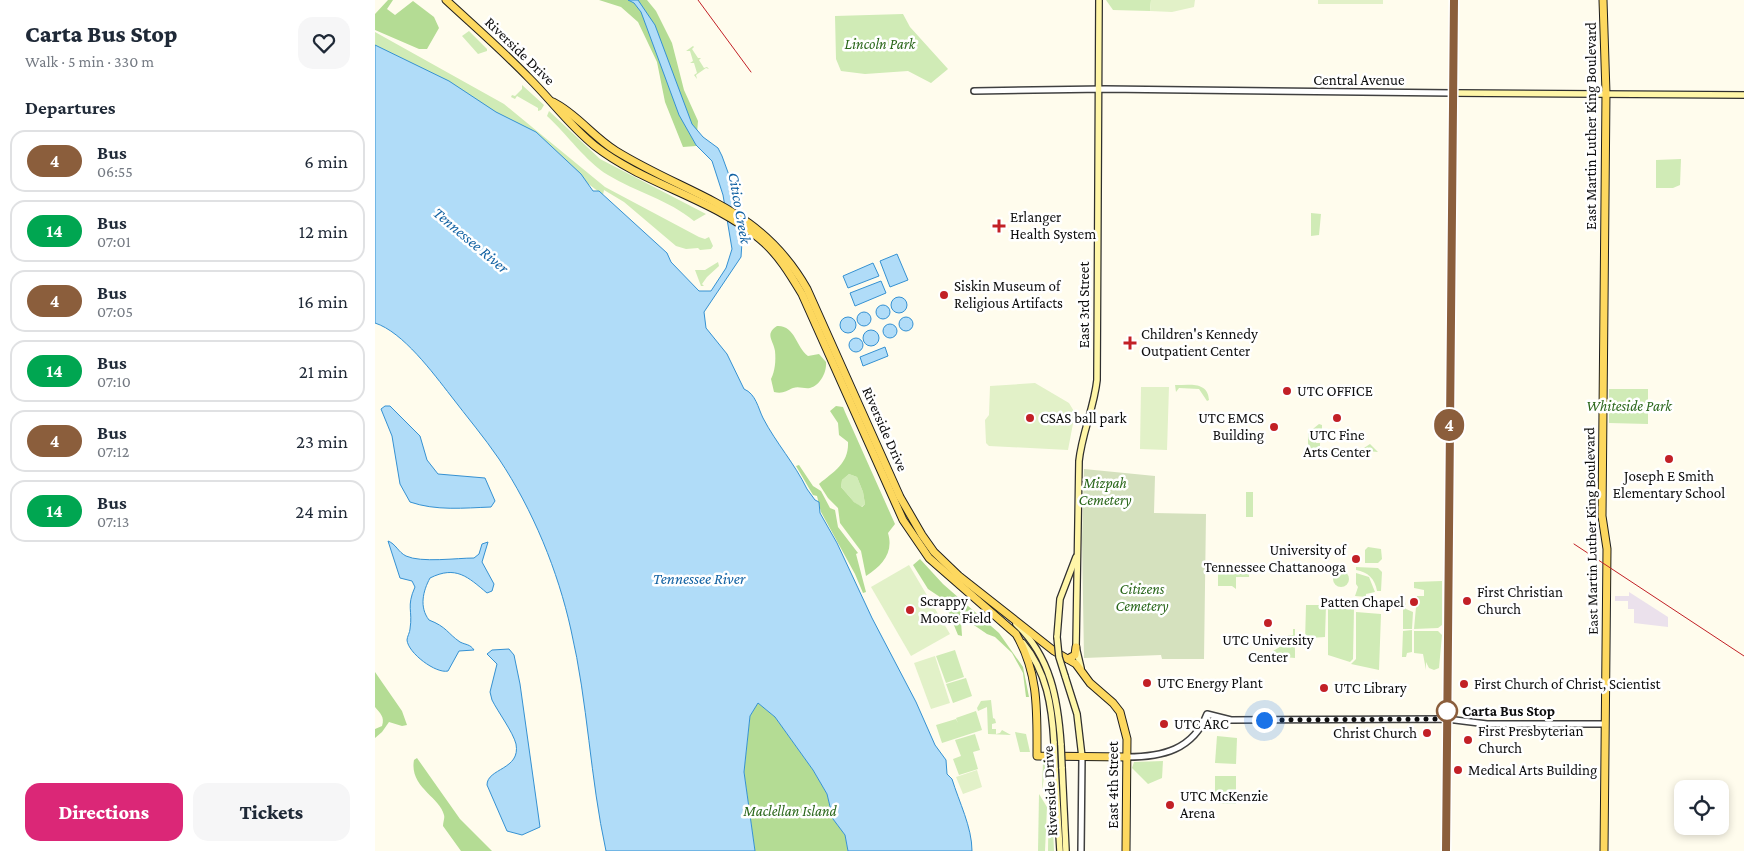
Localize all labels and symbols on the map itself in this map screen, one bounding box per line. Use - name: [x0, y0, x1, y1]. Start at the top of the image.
- street label: Riverside Drive: [482, 14, 558, 88]
- street label: East Martin Luther King Boulevard: [1583, 22, 1600, 230]
- park label: Lincoln Park: [845, 36, 917, 52]
- street label: Central Avenue: [1313, 72, 1405, 88]
- water label: Citico Creek: [725, 171, 755, 246]
- water label: Tennessee River: [430, 204, 512, 277]
- place label: Erlanger Health System: [1010, 209, 1096, 243]
- marker: Erlanger Health System: [992, 219, 1006, 233]
- street label: East 3rd Street: [1076, 261, 1092, 348]
- place label: Siskin Museum of Religious Artifacts: [954, 278, 1063, 312]
- marker: Siskin Museum of Religious Artifacts: [938, 289, 950, 301]
- place label: Children's Kennedy Outpatient Center: [1141, 326, 1258, 360]
- marker: Children's Kennedy Outpatient Center: [1123, 336, 1137, 350]
- place label: UTC OFFICE: [1297, 383, 1373, 399]
- street label: Riverside Drive: [859, 384, 911, 474]
- marker: UTC OFFICE: [1281, 385, 1293, 397]
- park label: Whiteside Park: [1586, 398, 1673, 414]
- line badge: 4: [1433, 409, 1465, 441]
- place label: CSAS ball park: [1040, 410, 1128, 427]
- place label: UTC EMCS Building: [1198, 410, 1264, 444]
- marker: CSAS ball park: [1024, 412, 1036, 424]
- marker: UTC Fine Arts Center: [1331, 412, 1343, 424]
- marker: UTC EMCS Building: [1268, 421, 1280, 433]
- place label: UTC Fine Arts Center: [1303, 427, 1371, 460]
- street label: East Martin Luther King Boulevard: [1581, 427, 1602, 635]
- marker: Joseph E Smith Elementary School: [1663, 453, 1675, 465]
- place label: Joseph E Smith Elementary School: [1613, 468, 1725, 502]
- park label: Mizpah Cemetery: [1078, 475, 1132, 509]
- place label: University of Tennessee Chattanooga: [1204, 542, 1348, 576]
- marker: University of Tennessee Chattanooga: [1350, 553, 1362, 565]
- water label: Tennessee River: [653, 570, 746, 587]
- park label: Citizens Cemetery: [1115, 581, 1169, 615]
- place label: First Christian Church: [1477, 584, 1563, 617]
- place label: Scrappy Moore Field: [920, 593, 992, 626]
- place label: Patten Chapel: [1320, 594, 1404, 611]
- marker: First Christian Church: [1461, 595, 1473, 607]
- marker: Patten Chapel: [1408, 596, 1420, 608]
- marker: Scrappy Moore Field: [904, 604, 916, 616]
- marker: UTC University Center: [1262, 617, 1274, 629]
- place label: UTC University Center: [1222, 632, 1314, 665]
- place label: UTC Energy Plant: [1157, 675, 1264, 692]
- place label: First Church of Christ, Scientist: [1474, 676, 1662, 692]
- marker: UTC Energy Plant: [1141, 677, 1153, 689]
- marker: First Church of Christ, Scientist: [1458, 678, 1470, 690]
- place label: UTC Library: [1334, 680, 1407, 697]
- marker: UTC Library: [1318, 682, 1330, 694]
- marker: Carta Bus Stop: [1436, 700, 1458, 722]
- place label: Carta Bus Stop: [1462, 703, 1555, 719]
- your location: [1252, 708, 1277, 733]
- place label: UTC ARC: [1174, 716, 1229, 732]
- marker: UTC ARC: [1158, 718, 1170, 730]
- place label: First Presbyterian Church: [1478, 723, 1583, 756]
- place label: Christ Church: [1333, 725, 1417, 741]
- marker: Christ Church: [1421, 727, 1433, 739]
- marker: First Presbyterian Church: [1462, 734, 1474, 746]
- street label: East 4th Street: [1105, 740, 1121, 829]
- street label: Riverside Drive: [1040, 745, 1060, 837]
- place label: Medical Arts Building: [1468, 762, 1597, 779]
- marker: Medical Arts Building: [1452, 764, 1464, 776]
- place label: UTC McKenzie Arena: [1180, 788, 1268, 821]
- marker: UTC McKenzie Arena: [1164, 799, 1176, 811]
- park label: Maclellan Island: [742, 803, 838, 819]

